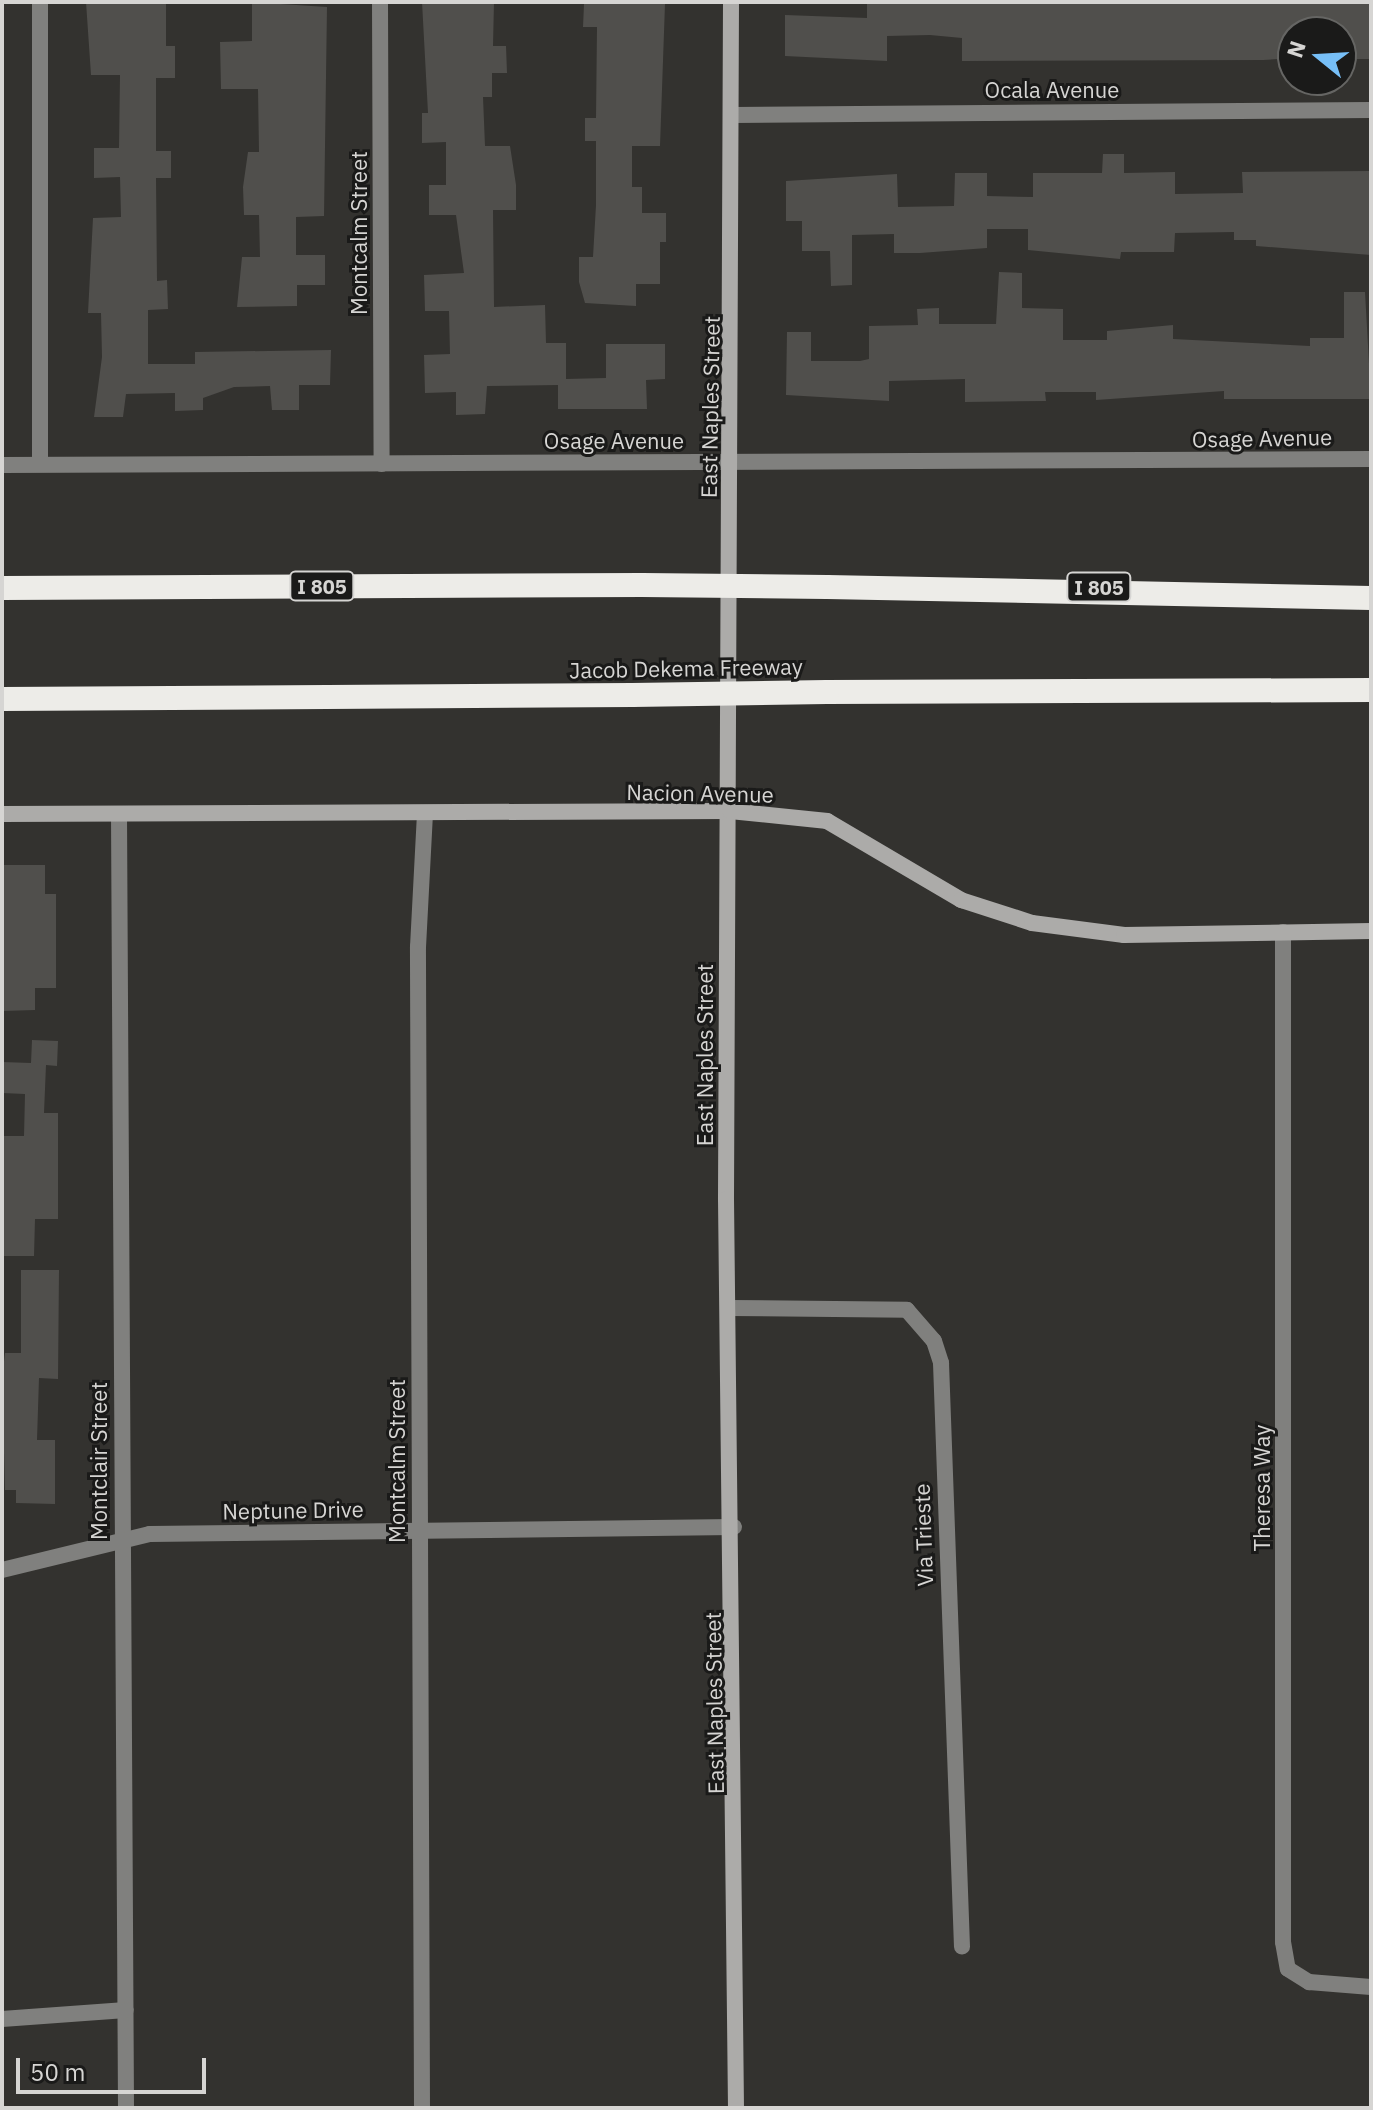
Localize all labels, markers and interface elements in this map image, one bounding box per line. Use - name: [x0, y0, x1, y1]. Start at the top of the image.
- north arrow: [1277, 16, 1357, 96]
- text: N: [1279, 37, 1312, 61]
- street label: Ocala Avenue: [985, 77, 1119, 103]
- street label: Montcalm Street: [346, 151, 372, 315]
- street label: East Naples Street: [695, 316, 725, 498]
- street label: Osage Avenue: [1192, 424, 1332, 452]
- street label: Osage Avenue: [544, 428, 684, 454]
- road number: I 805: [288, 570, 356, 602]
- road number: I 805: [1065, 571, 1133, 603]
- street label: Jacob Dekema Freeway: [569, 653, 803, 683]
- street label: Nacion Avenue: [626, 779, 774, 807]
- street label: East Naples Street: [692, 964, 718, 1146]
- street label: Montcalm Street: [384, 1379, 410, 1543]
- street label: Montclair Street: [86, 1382, 112, 1540]
- street label: Theresa Way: [1249, 1425, 1275, 1551]
- street label: Via Trieste: [908, 1483, 938, 1587]
- street label: Neptune Drive: [222, 1496, 364, 1524]
- street label: East Naples Street: [699, 1612, 729, 1794]
- scale bar: [20, 2042, 210, 2092]
- text: 50 m: [30, 2056, 85, 2088]

